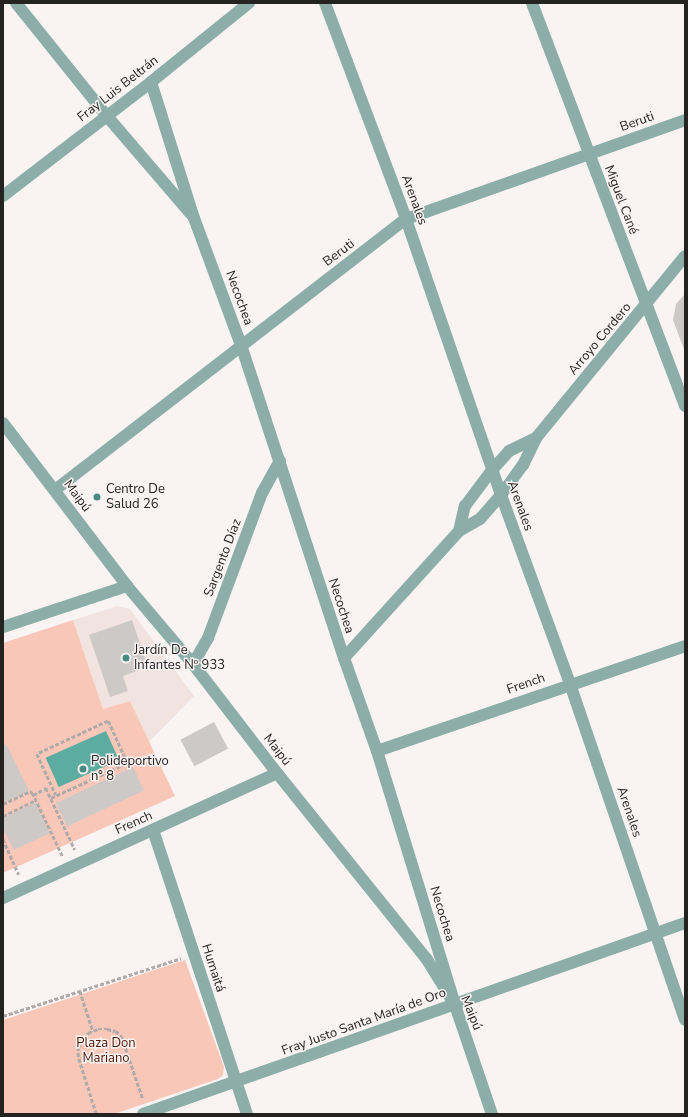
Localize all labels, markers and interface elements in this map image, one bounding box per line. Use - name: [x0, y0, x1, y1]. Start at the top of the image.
- street label: Fray Luis Beltrán: [75, 53, 161, 125]
- street label: Beruti: [618, 109, 656, 135]
- street label: Miguel Cané: [601, 163, 641, 237]
- street label: Arenales: [398, 173, 430, 227]
- street label: Beruti: [320, 236, 358, 270]
- street label: Necochea: [222, 269, 256, 327]
- street label: Arroyo Cordero: [565, 300, 635, 378]
- street label: Maipú: [60, 477, 94, 515]
- street label: Arenales: [504, 479, 536, 533]
- place label: Centro De Salud 26: [106, 482, 165, 513]
- marker: Centro De Salud 26: [91, 491, 103, 503]
- street label: Sargento Díaz: [201, 517, 245, 599]
- street label: Necochea: [325, 577, 357, 635]
- place label: Jardín De Infantes Nº 933: [134, 643, 225, 674]
- marker: Jardín De Infantes Nº 933: [121, 653, 131, 663]
- street label: French: [505, 670, 547, 698]
- street label: Maipú: [260, 731, 294, 769]
- place label: Polideportivo n° 8: [91, 754, 169, 785]
- marker: Polideportivo n° 8: [78, 764, 88, 774]
- street label: Arenales: [613, 785, 645, 839]
- street label: French: [113, 808, 155, 838]
- street label: Necochea: [426, 885, 458, 943]
- street label: Humaitá: [198, 942, 228, 994]
- street label: Fray Justo Santa María de Oro: [280, 985, 448, 1059]
- street label: Maipú: [457, 993, 485, 1033]
- park label: Plaza Don Mariano: [76, 1036, 136, 1067]

